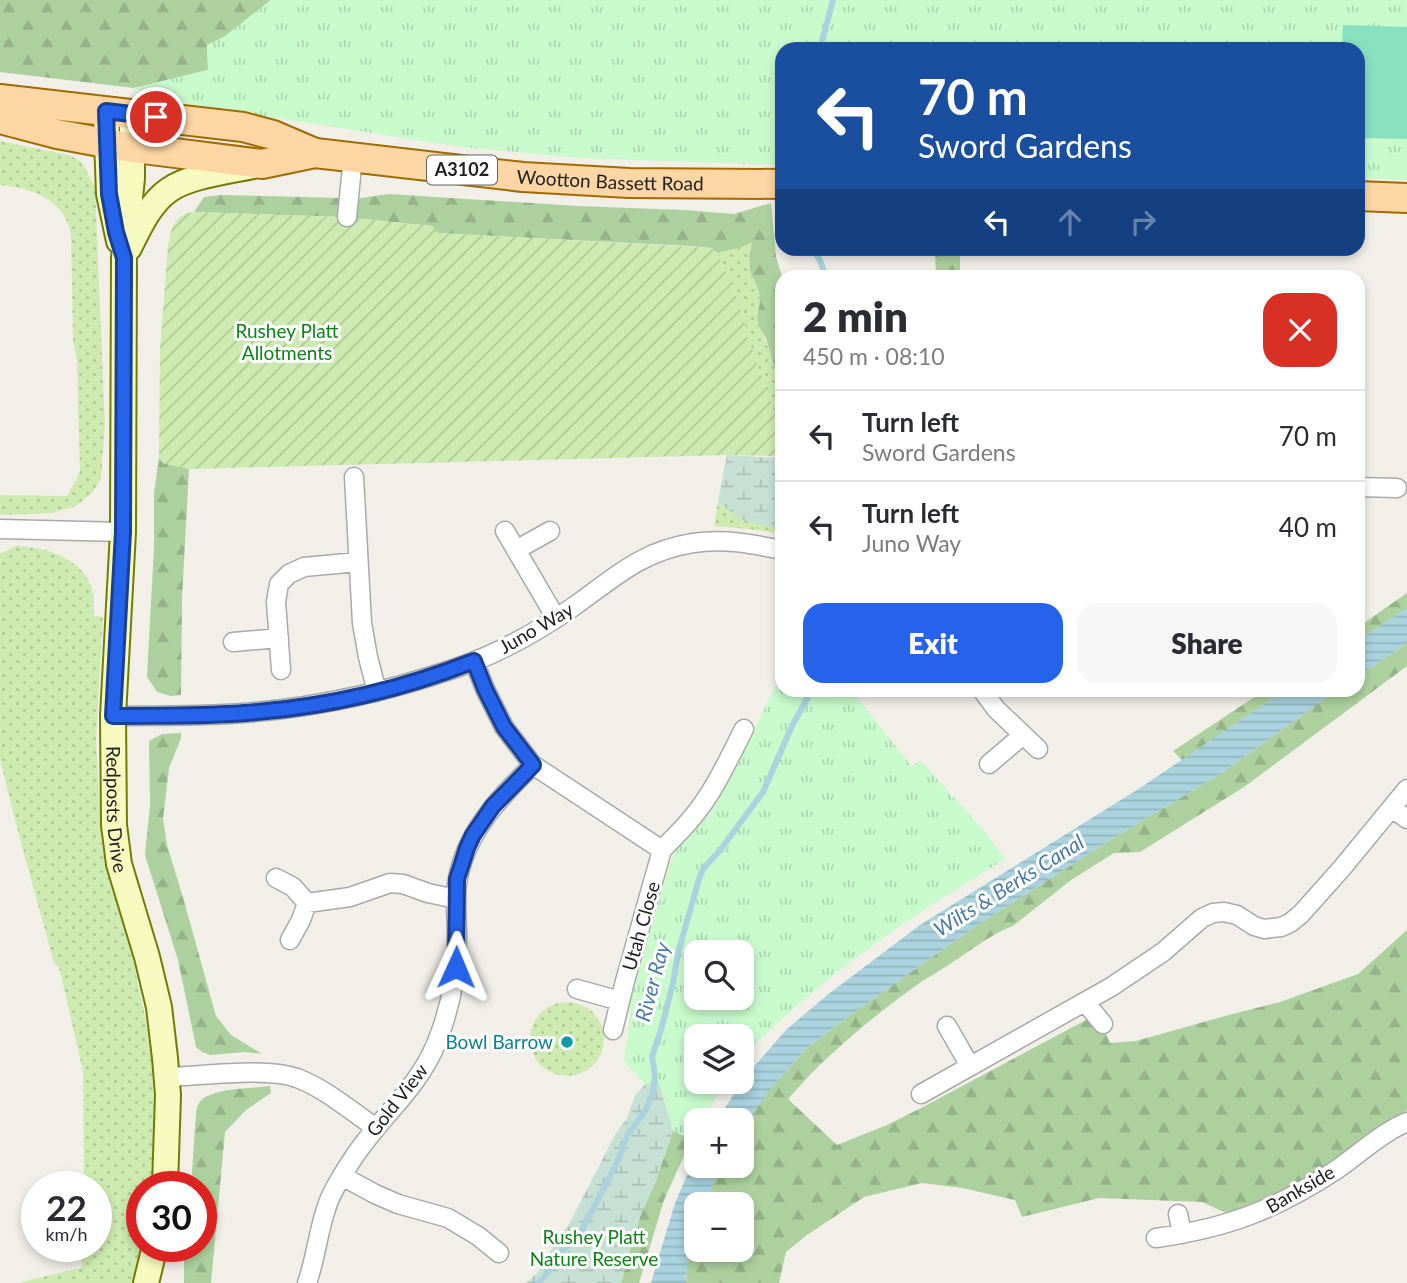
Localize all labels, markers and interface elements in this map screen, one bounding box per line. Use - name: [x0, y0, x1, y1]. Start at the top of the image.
- text: 70 m: [918, 67, 1028, 125]
- icon: left: [803, 70, 894, 161]
- pin: [126, 87, 186, 147]
- icon: arrive: [137, 98, 175, 136]
- text: Sword Gardens: [918, 126, 1132, 165]
- road number: A3102: [427, 155, 497, 184]
- street label: Wootton Bassett Road: [516, 165, 704, 194]
- icon: left: [978, 203, 1016, 241]
- icon: ahead: [1051, 203, 1089, 241]
- icon: right: [1124, 203, 1162, 241]
- text: 2 min: [803, 291, 908, 341]
- button: close: [1263, 293, 1337, 367]
- park label: Rushey Platt Allotments: [235, 319, 339, 364]
- text: 450 m · 08:10: [803, 342, 945, 370]
- text: Turn left: [862, 406, 959, 438]
- icon: left: [803, 417, 841, 455]
- text: 70 m: [1279, 420, 1337, 452]
- text: Sword Gardens: [862, 438, 1016, 466]
- text: Turn left: [862, 497, 959, 529]
- icon: left: [803, 508, 841, 546]
- text: 40 m: [1279, 511, 1337, 543]
- text: Juno Way: [862, 529, 961, 557]
- street label: Juno Way: [495, 597, 577, 658]
- button: Exit: [803, 603, 1063, 683]
- button: Share: [1077, 603, 1337, 683]
- street label: Redposts Drive: [102, 746, 133, 875]
- water label: Wilts & Berks Canal: [928, 828, 1088, 941]
- street label: Utah Close: [617, 879, 664, 973]
- position arrow: [419, 930, 493, 1004]
- water label: River Ray: [629, 938, 674, 1024]
- map controls: [684, 940, 754, 1262]
- button: search: [684, 940, 754, 1010]
- button: layers: [684, 1024, 754, 1094]
- place label: Bowl Barrow: [445, 1030, 553, 1053]
- marker: Bowl Barrow: [559, 1034, 575, 1050]
- street label: Gold View: [361, 1059, 432, 1141]
- button: +: [684, 1108, 754, 1178]
- street label: Bankside: [1261, 1160, 1338, 1217]
- speed limit sign: 30: [126, 1171, 217, 1262]
- text: 22: [46, 1186, 87, 1228]
- button: −: [684, 1192, 754, 1262]
- text: km/h: [45, 1223, 88, 1245]
- park label: Rushey Platt Nature Reserve: [530, 1225, 658, 1270]

